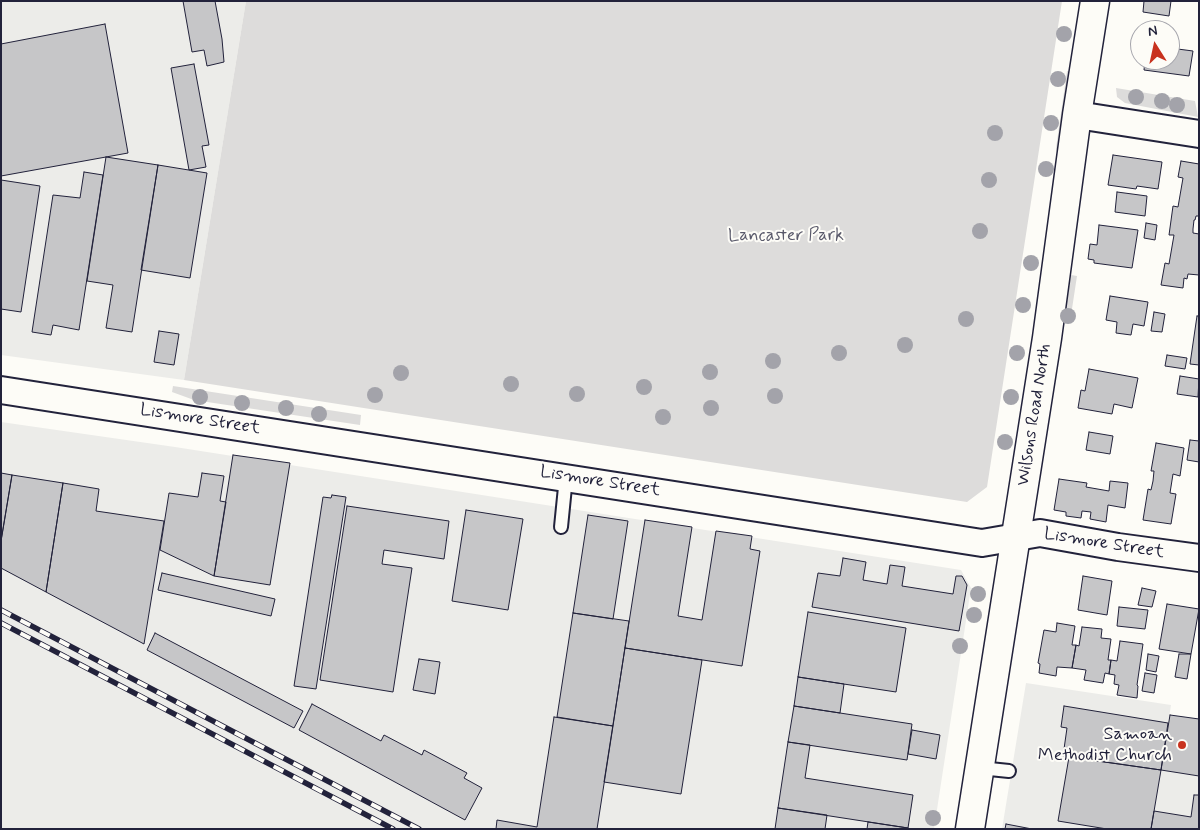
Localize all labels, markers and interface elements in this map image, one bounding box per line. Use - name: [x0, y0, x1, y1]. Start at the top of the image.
- north arrow: [1130, 20, 1180, 70]
- text: N: [1146, 22, 1159, 41]
- park label: Lancaster Park: [728, 225, 844, 247]
- street label: Wilsons Road North: [1013, 342, 1057, 488]
- street label: Lismore Street: [138, 400, 262, 440]
- street label: Lismore Street: [538, 462, 662, 502]
- street label: Lismore Street: [1042, 524, 1166, 564]
- place label: Samoan Methodist Church: [1038, 724, 1172, 766]
- marker: Samoan Methodist Church: [1176, 739, 1188, 751]

